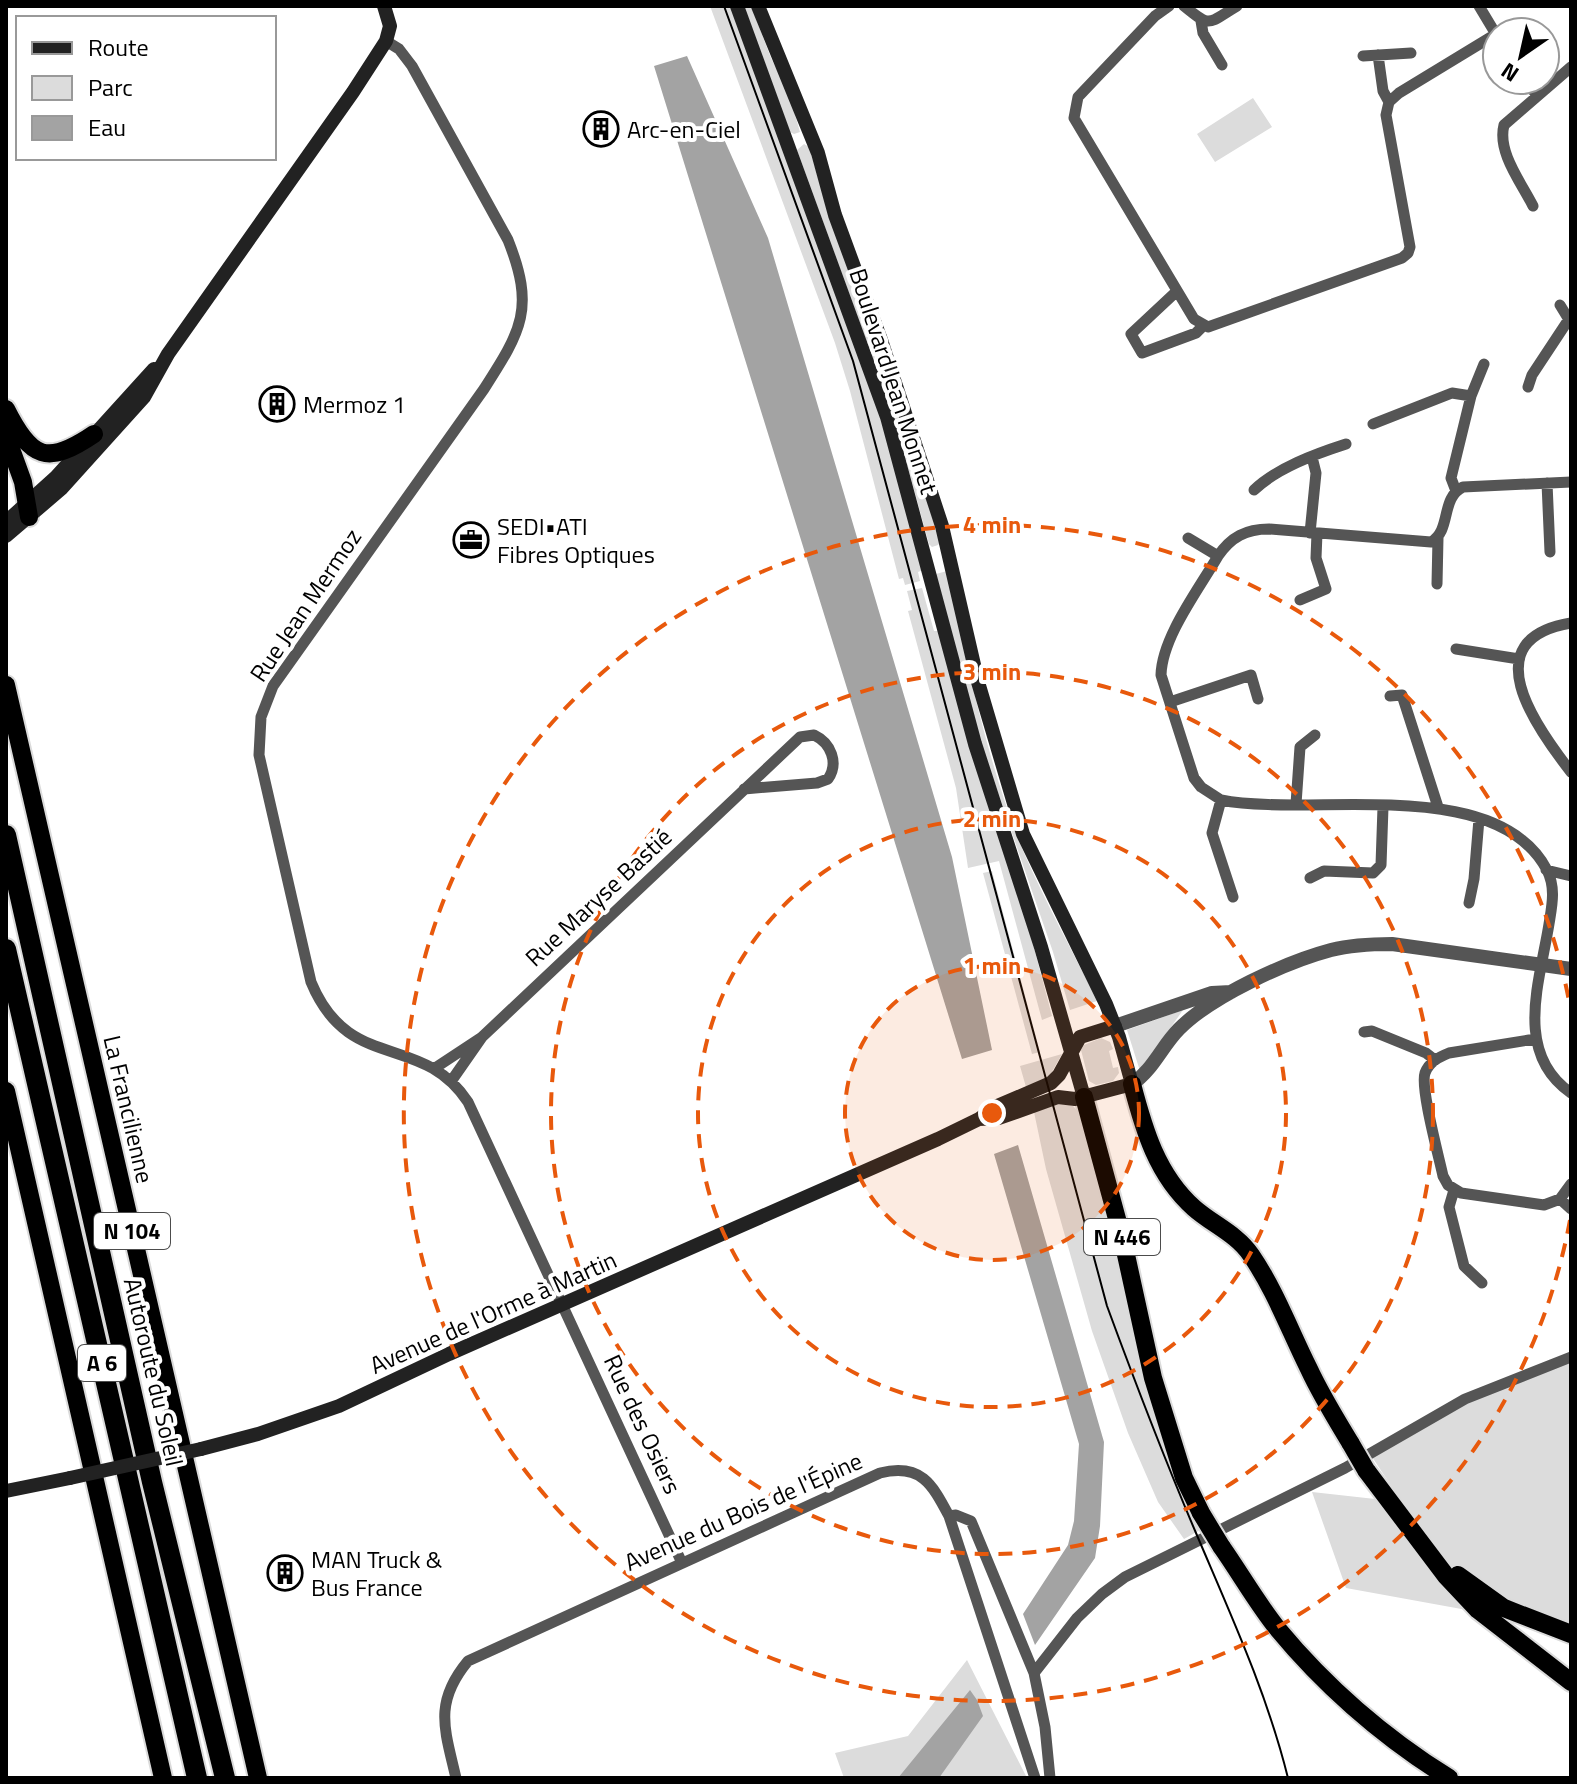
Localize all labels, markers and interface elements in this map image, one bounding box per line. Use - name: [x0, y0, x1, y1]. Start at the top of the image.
- legend: [16, 16, 276, 160]
- north arrow: [1481, 16, 1561, 96]
- text: Route: [88, 29, 149, 65]
- text: N: [1494, 54, 1526, 91]
- text: Parc: [88, 69, 133, 105]
- text: Eau: [88, 109, 126, 145]
- building icon: Arc-en-Ciel: [582, 110, 620, 148]
- place label: Arc-en-Ciel: [627, 111, 741, 147]
- street label: Boulevard Jean Monnet: [841, 264, 948, 499]
- building icon: Mermoz 1: [258, 385, 296, 423]
- place label: Mermoz 1: [303, 386, 406, 422]
- text: 4 min: [963, 506, 1021, 542]
- place label: SEDI•ATI Fibres Optiques: [497, 508, 655, 572]
- street label: Rue Jean Mermoz: [240, 521, 370, 689]
- office icon: SEDI•ATI Fibres Optiques: [452, 521, 490, 559]
- text: 3 min: [963, 653, 1021, 689]
- text: 2 min: [963, 800, 1021, 836]
- street label: Rue Maryse Bastié: [517, 819, 679, 975]
- text: 1 min: [963, 947, 1021, 983]
- street label: La Francilienne: [95, 1032, 163, 1186]
- centre of rings: [978, 1099, 1006, 1127]
- road number: N 104: [94, 1213, 170, 1249]
- road number: N 446: [1084, 1219, 1160, 1255]
- street label: Avenue de l'Orme à Martin: [364, 1241, 622, 1383]
- street label: Autoroute du Soleil: [115, 1274, 193, 1470]
- road number: A 6: [78, 1345, 126, 1381]
- street label: Rue des Osiers: [595, 1348, 691, 1500]
- street label: Avenue du Bois de l'Épine: [618, 1442, 868, 1580]
- place label: MAN Truck & Bus France: [311, 1541, 443, 1605]
- building icon: MAN Truck & Bus France: [266, 1554, 304, 1592]

